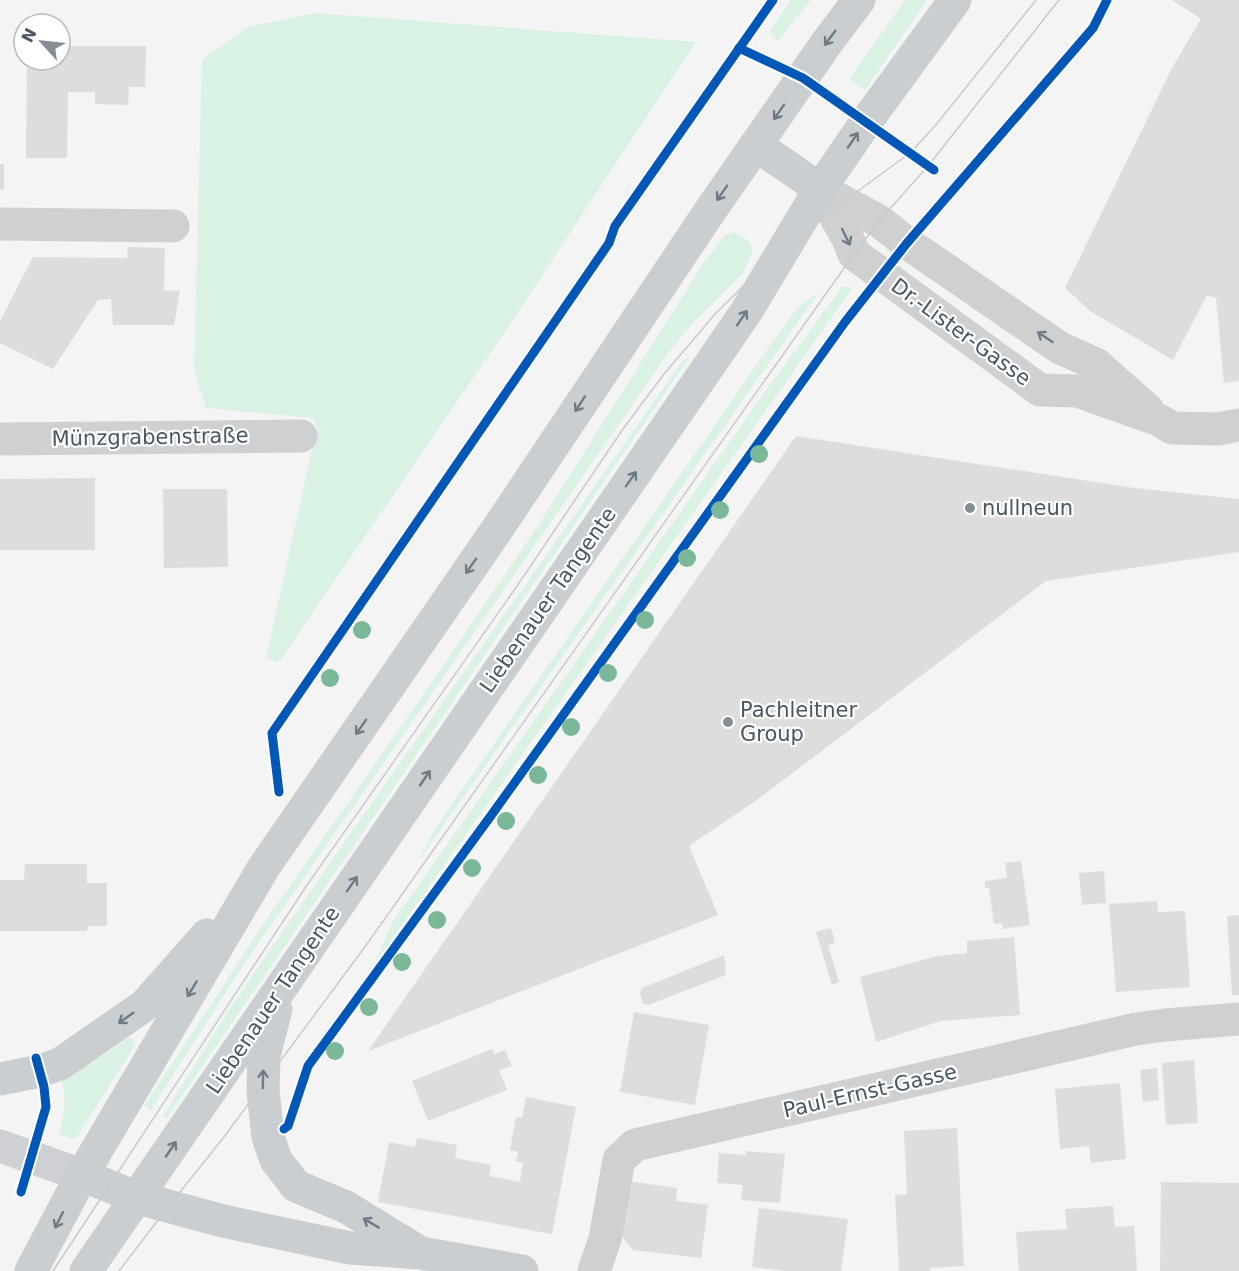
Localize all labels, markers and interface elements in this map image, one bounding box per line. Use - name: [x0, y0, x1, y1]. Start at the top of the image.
- north arrow: [12, 12, 72, 72]
- text: N: [18, 25, 41, 46]
- one-way arrow: [824, 30, 836, 46]
- one-way arrow: [773, 103, 785, 119]
- one-way arrow: [847, 133, 859, 149]
- one-way arrow: [716, 185, 728, 201]
- one-way arrow: [841, 227, 853, 245]
- street label: Dr.-Lister-Gasse: [887, 273, 1035, 391]
- one-way arrow: [736, 311, 748, 327]
- one-way arrow: [1037, 331, 1053, 343]
- one-way arrow: [573, 395, 585, 412]
- street label: Münzgrabenstraße: [51, 423, 249, 451]
- one-way arrow: [625, 471, 637, 487]
- place label: nullneun: [982, 496, 1073, 520]
- marker: nullneun: [963, 501, 977, 515]
- street label: Liebenauer Tangente: [475, 503, 621, 697]
- one-way arrow: [465, 557, 477, 574]
- place label: Pachleitner Group: [740, 698, 857, 746]
- marker: Pachleitner Group: [721, 715, 735, 729]
- one-way arrow: [355, 718, 367, 734]
- one-way arrow: [419, 770, 431, 786]
- one-way arrow: [346, 877, 358, 893]
- street label: Liebenauer Tangente: [201, 902, 345, 1098]
- one-way arrow: [185, 980, 197, 997]
- one-way arrow: [119, 1012, 135, 1024]
- street label: Paul-Ernst-Gasse: [781, 1059, 959, 1123]
- one-way arrow: [258, 1069, 269, 1089]
- one-way arrow: [165, 1142, 177, 1158]
- one-way arrow: [52, 1211, 64, 1229]
- one-way arrow: [363, 1216, 380, 1228]

